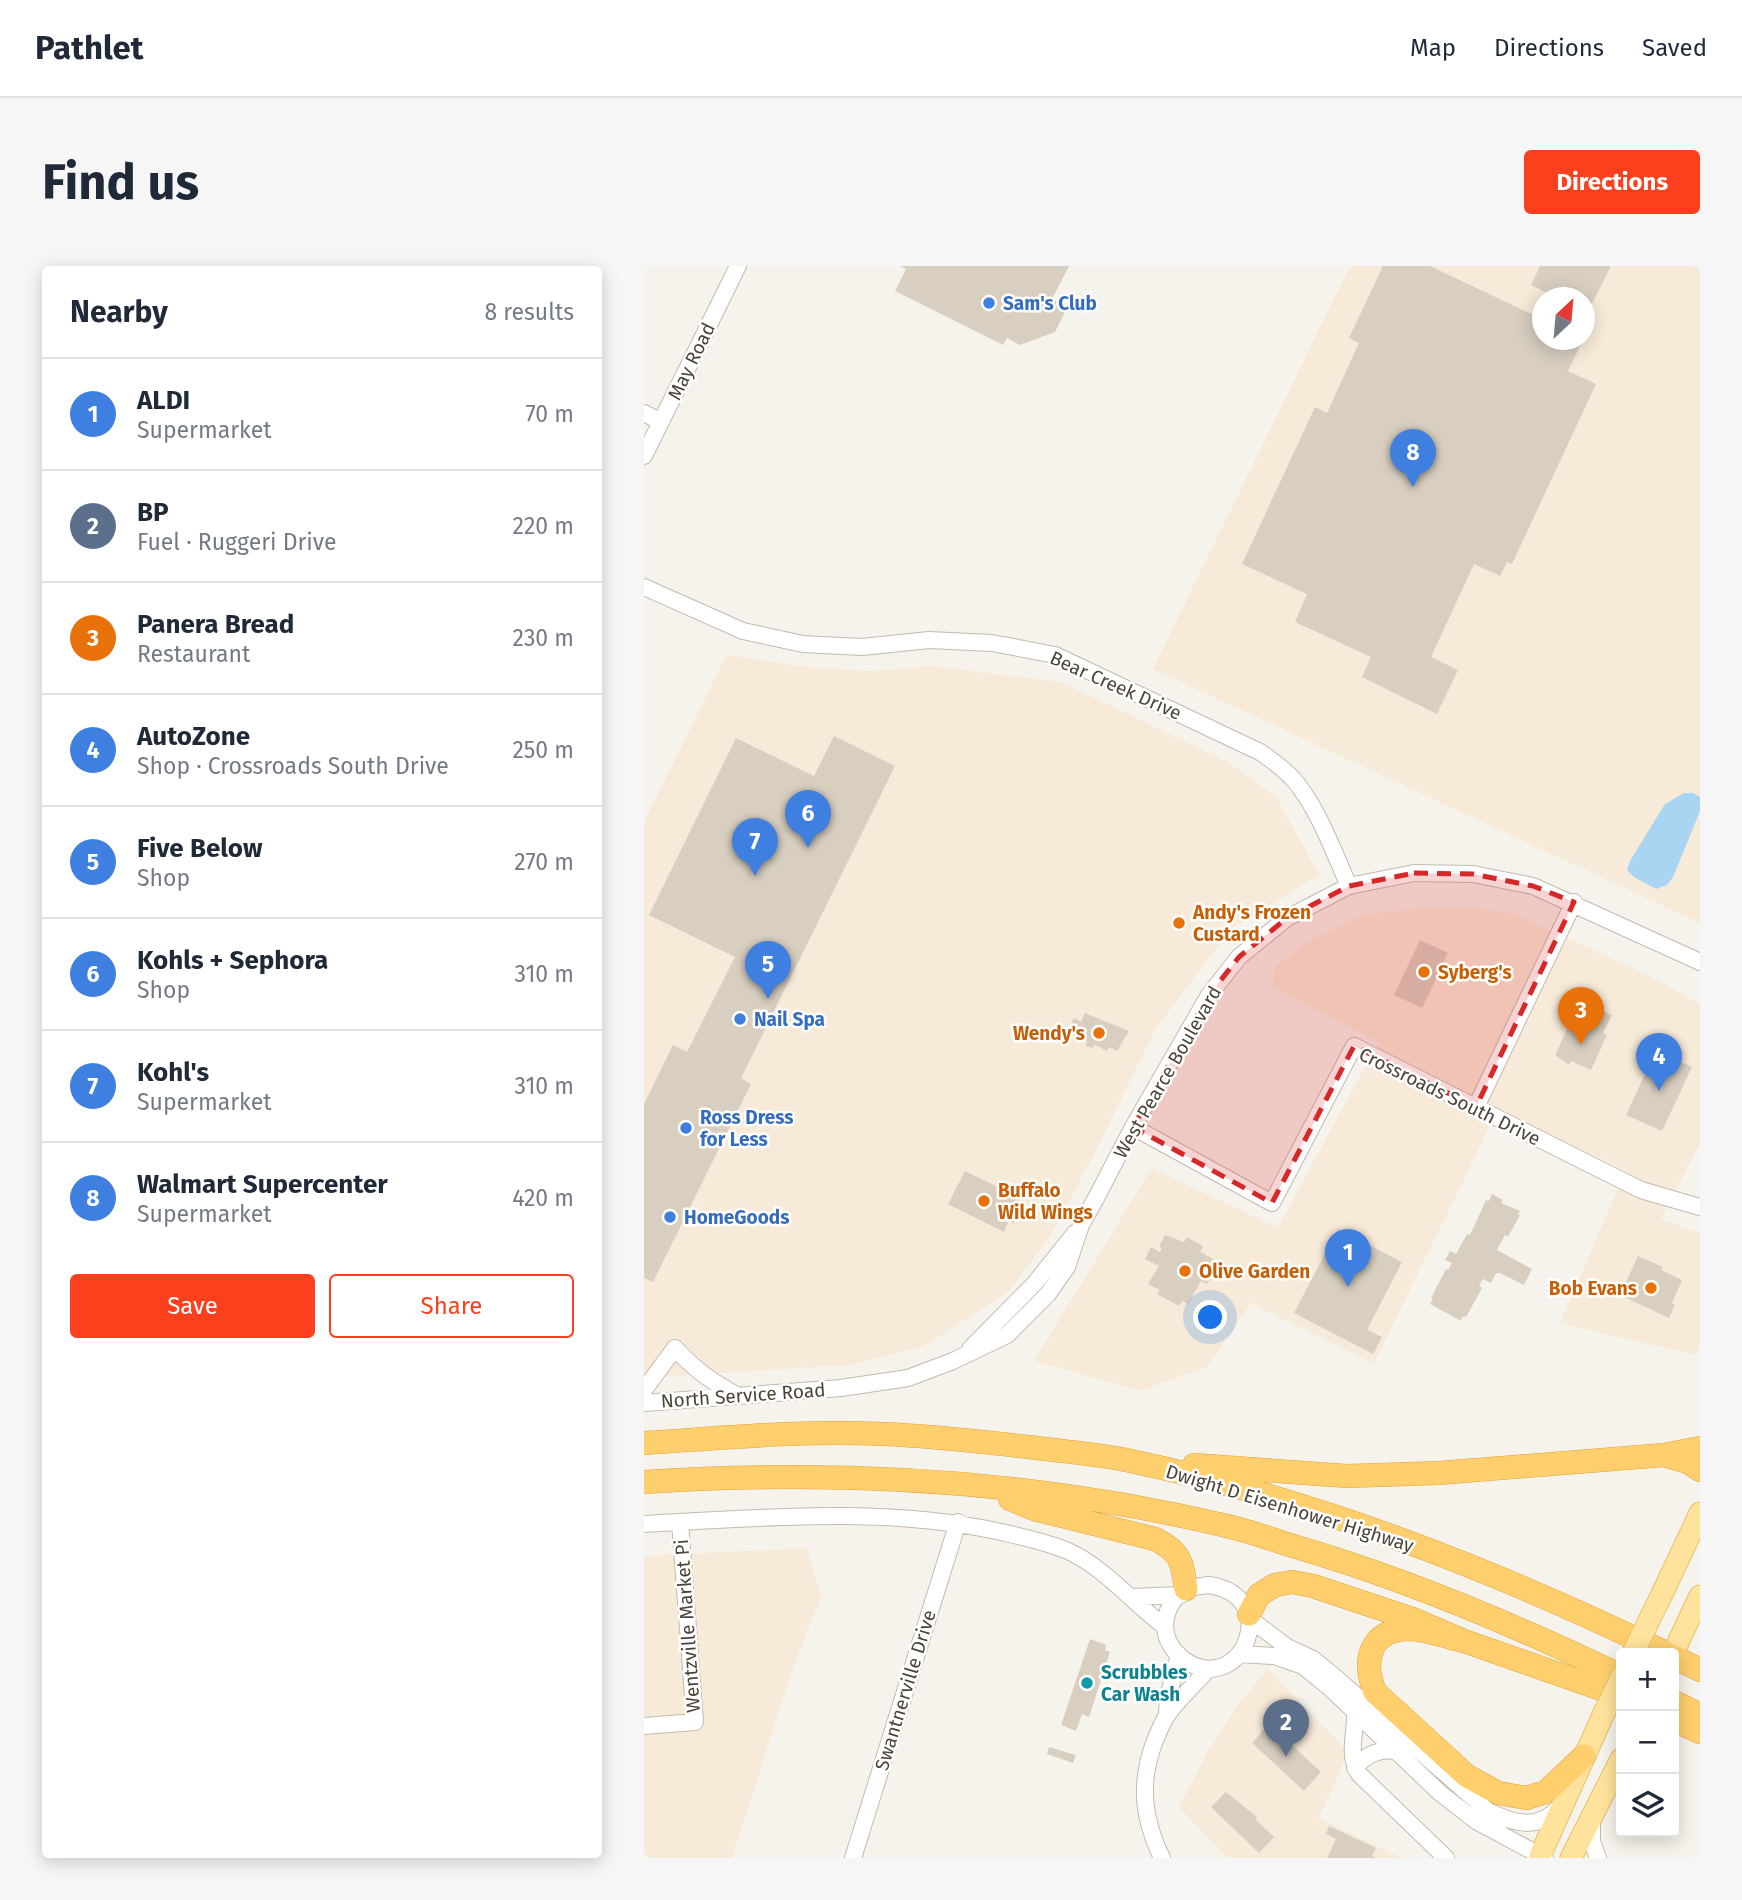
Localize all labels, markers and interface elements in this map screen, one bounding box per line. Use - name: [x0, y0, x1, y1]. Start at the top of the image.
- text: Pathlet: [35, 28, 144, 68]
- text: Map: [1410, 34, 1456, 62]
- text: Directions: [1494, 34, 1604, 62]
- text: Saved: [1642, 34, 1707, 62]
- button: Directions: [1524, 150, 1700, 214]
- text: Find us: [42, 153, 199, 212]
- north arrow: [1532, 287, 1595, 350]
- place label: Sam's Club: [1003, 292, 1097, 315]
- text: Nearby: [70, 294, 168, 330]
- marker: Sam's Club: [981, 295, 997, 311]
- text: 8 results: [485, 298, 574, 326]
- street label: May Road: [663, 319, 720, 404]
- text: ALDI: [137, 385, 190, 416]
- text: 1: [88, 400, 98, 428]
- text: 70 m: [525, 400, 574, 428]
- text: Supermarket: [137, 416, 272, 444]
- pin: 8: [1390, 429, 1436, 487]
- text: BP: [137, 497, 169, 528]
- text: 2: [87, 512, 99, 540]
- text: 220 m: [513, 512, 574, 540]
- text: Fuel · Ruggeri Drive: [137, 528, 337, 556]
- text: Panera Bread: [137, 609, 294, 640]
- text: 3: [87, 624, 99, 652]
- text: 230 m: [513, 624, 574, 652]
- text: Restaurant: [137, 640, 250, 668]
- street label: Bear Creek Drive: [1046, 646, 1185, 725]
- text: AutoZone: [137, 721, 250, 752]
- text: 4: [87, 736, 100, 764]
- text: 250 m: [512, 736, 574, 764]
- text: Shop · Crossroads South Drive: [137, 752, 449, 780]
- pin: 6: [785, 790, 831, 848]
- pin: 7: [732, 818, 778, 876]
- text: Five Below: [137, 833, 263, 864]
- text: 5: [87, 848, 99, 876]
- text: 270 m: [514, 848, 574, 876]
- text: Shop: [137, 864, 190, 892]
- place label: Andy's Frozen Custard: [1192, 901, 1311, 946]
- marker: Andy's Frozen Custard: [1171, 915, 1187, 931]
- pin: 5: [745, 941, 791, 999]
- text: Kohls + Sephora: [137, 945, 328, 976]
- text: 6: [87, 960, 99, 988]
- text: 310 m: [514, 960, 574, 988]
- place label: Syberg's: [1438, 961, 1512, 984]
- marker: Syberg's: [1416, 964, 1432, 980]
- text: Shop: [137, 976, 190, 1004]
- street label: West Pearce Boulevard: [1109, 982, 1226, 1163]
- pin: 3: [1558, 987, 1604, 1045]
- place label: Nail Spa: [754, 1008, 825, 1031]
- marker: Nail Spa: [732, 1011, 748, 1027]
- place label: Wendy's: [1013, 1022, 1085, 1045]
- marker: Wendy's: [1091, 1025, 1107, 1041]
- pin: 4: [1636, 1033, 1682, 1091]
- street label: Crossroads South Drive: [1355, 1042, 1544, 1150]
- text: Kohl's: [137, 1057, 209, 1088]
- text: 7: [88, 1072, 98, 1100]
- text: 310 m: [514, 1072, 574, 1100]
- text: Supermarket: [137, 1088, 272, 1116]
- place label: Ross Dress for Less: [700, 1106, 793, 1151]
- marker: Ross Dress for Less: [678, 1120, 694, 1136]
- text: Walmart Supercenter: [137, 1169, 388, 1200]
- place label: Buffalo Wild Wings: [998, 1179, 1093, 1224]
- text: 8: [86, 1184, 100, 1212]
- text: 420 m: [512, 1184, 574, 1212]
- marker: Buffalo Wild Wings: [976, 1193, 992, 1209]
- text: Supermarket: [137, 1200, 272, 1228]
- place label: HomeGoods: [684, 1206, 789, 1229]
- marker: HomeGoods: [662, 1209, 678, 1225]
- pin: 1: [1325, 1229, 1371, 1287]
- place label: Olive Garden: [1199, 1260, 1310, 1283]
- marker: Olive Garden: [1177, 1263, 1193, 1279]
- button: Save: [70, 1274, 315, 1338]
- button: Share: [329, 1274, 574, 1338]
- place label: Bob Evans: [1549, 1277, 1637, 1300]
- marker: Bob Evans: [1643, 1280, 1659, 1296]
- your location: [1193, 1300, 1227, 1334]
- street label: North Service Road: [660, 1378, 826, 1413]
- street label: Dwight D Eisenhower Highway: [1163, 1460, 1417, 1557]
- street label: Wentzville Market Pi: [670, 1538, 705, 1714]
- street label: Swantnerville Drive: [870, 1607, 941, 1773]
- map controls: [1616, 1648, 1679, 1837]
- button: +: [1616, 1648, 1679, 1711]
- place label: Scrubbles Car Wash: [1101, 1661, 1187, 1706]
- marker: Scrubbles Car Wash: [1079, 1675, 1095, 1691]
- pin: 2: [1263, 1699, 1309, 1757]
- button: −: [1616, 1711, 1679, 1774]
- button: layers: [1616, 1774, 1679, 1837]

